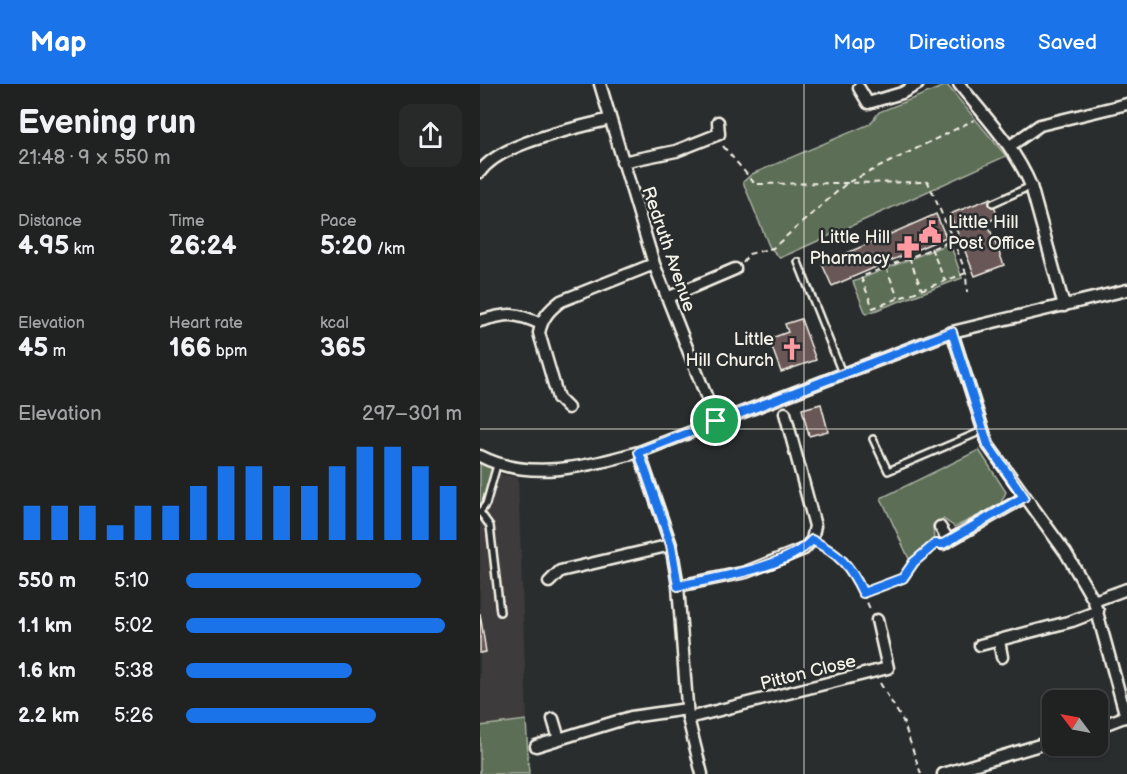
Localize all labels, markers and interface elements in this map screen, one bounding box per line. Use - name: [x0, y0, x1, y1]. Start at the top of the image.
- text: Map: [30, 26, 86, 59]
- text: Map: [833, 30, 876, 55]
- text: Directions: [909, 30, 1005, 55]
- text: Saved: [1038, 30, 1097, 55]
- text: Evening run: [18, 103, 196, 143]
- button: share: [399, 104, 462, 167]
- text: 21:48 · 9 × 550 m: [18, 146, 170, 170]
- street label: Redruth Avenue: [637, 184, 700, 315]
- text: Distance: [18, 212, 82, 231]
- text: Time: [169, 212, 204, 231]
- text: Pace: [320, 212, 356, 231]
- place label: Little Hill Post Office: [948, 212, 1035, 254]
- public building icon: Little Hill Post Office: [917, 219, 943, 245]
- place label: Little Hill Pharmacy: [809, 227, 891, 269]
- text: 4.95: [18, 231, 69, 262]
- text: 26:24: [169, 231, 236, 262]
- text: 5:20: [320, 231, 373, 262]
- pharmacy icon: Little Hill Pharmacy: [895, 234, 921, 260]
- text: km: [69, 240, 95, 259]
- text: /km: [373, 240, 405, 259]
- text: Elevation: [18, 314, 85, 333]
- text: Heart rate: [169, 314, 243, 333]
- text: kcal: [320, 314, 349, 333]
- place label: Little Hill Church: [685, 329, 774, 371]
- text: 45: [18, 333, 48, 364]
- text: 166: [169, 333, 211, 364]
- text: 365: [320, 333, 366, 364]
- church icon: Little Hill Church: [779, 336, 805, 362]
- text: m: [48, 342, 66, 361]
- text: bpm: [211, 342, 247, 361]
- pin: [690, 395, 741, 446]
- text: Elevation: [18, 402, 101, 426]
- text: 297–301 m: [362, 402, 462, 426]
- icon: arrive: [699, 404, 732, 437]
- text: 550 m: [18, 569, 76, 593]
- text: 5:10: [114, 569, 149, 593]
- text: 1.1 km: [18, 614, 72, 638]
- text: 5:02: [114, 614, 153, 638]
- street label: Pitton Close: [758, 650, 858, 695]
- text: 1.6 km: [18, 659, 76, 683]
- text: 5:38: [114, 659, 153, 683]
- north arrow: [1042, 690, 1108, 756]
- map controls: [1042, 690, 1108, 756]
- text: 2.2 km: [18, 704, 79, 728]
- text: 5:26: [114, 704, 154, 728]

